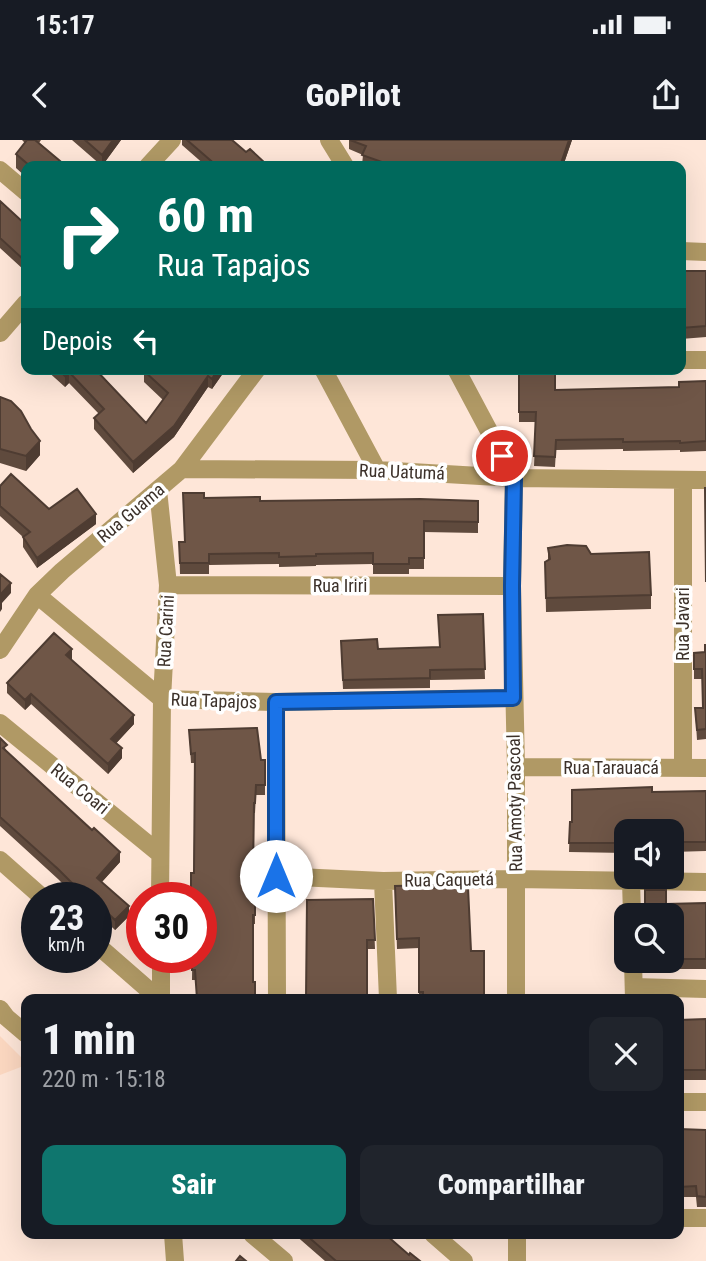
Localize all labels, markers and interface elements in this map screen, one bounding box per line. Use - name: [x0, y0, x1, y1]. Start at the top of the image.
- text: 15:17: [35, 10, 95, 40]
- icon: back: [21, 76, 59, 114]
- text: GoPilot: [305, 76, 401, 114]
- icon: share: [647, 76, 685, 114]
- text: 60 m: [157, 187, 254, 244]
- icon: right: [42, 189, 133, 280]
- text: Rua Tapajos: [157, 246, 311, 284]
- icon: left: [127, 322, 165, 360]
- text: Depois: [42, 326, 113, 356]
- pin: [472, 426, 532, 486]
- icon: arrive: [483, 437, 521, 475]
- street label: Rua Uatumá: [359, 460, 445, 483]
- street label: Rua Guama: [93, 478, 169, 547]
- street label: Rua Iriri: [313, 575, 367, 596]
- street label: Rua Javari: [672, 587, 693, 661]
- street label: Rua Carini: [153, 594, 178, 668]
- street label: Rua Tapajos: [170, 688, 258, 713]
- street label: Rua Amoty Pascoal: [503, 734, 526, 872]
- street label: Rua Tarauacá: [563, 757, 659, 778]
- street label: Rua Coari: [47, 759, 114, 818]
- map controls: [614, 819, 684, 973]
- button: sound: [614, 819, 684, 889]
- position arrow: [239, 839, 313, 913]
- street label: Rua Caquetá: [404, 868, 494, 891]
- speed limit sign: 30: [126, 882, 217, 973]
- text: 23: [49, 898, 84, 939]
- button: search: [614, 903, 684, 973]
- text: km/h: [48, 934, 85, 955]
- text: 1 min: [42, 1015, 136, 1064]
- button: close: [589, 1017, 663, 1091]
- text: 220 m · 15:18: [42, 1066, 166, 1093]
- button: Sair: [42, 1145, 346, 1225]
- button: Compartilhar: [360, 1145, 663, 1225]

